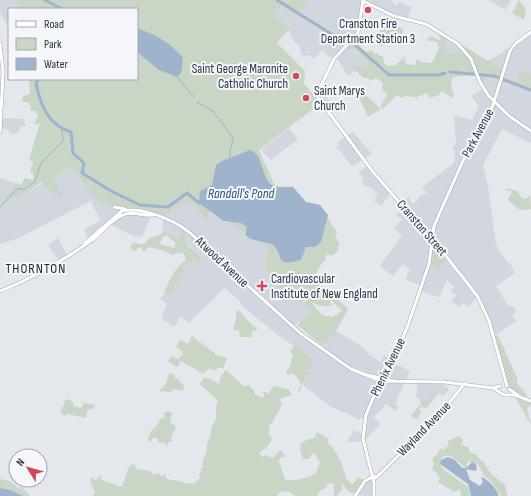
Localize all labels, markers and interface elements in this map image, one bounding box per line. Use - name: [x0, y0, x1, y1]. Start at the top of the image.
- marker: Cranston Fire Department Station 3: [363, 5, 373, 15]
- legend: [8, 8, 138, 80]
- place label: Cranston Fire Department Station 3: [321, 16, 415, 47]
- text: Road: [44, 17, 64, 32]
- text: Park: [44, 37, 62, 52]
- text: Water: [44, 57, 68, 72]
- place label: Saint George Maronite Catholic Church: [192, 61, 288, 92]
- marker: Saint George Maronite Catholic Church: [291, 71, 301, 81]
- place label: Saint Marys Church: [314, 83, 365, 114]
- marker: Saint Marys Church: [301, 93, 311, 103]
- street label: Park Avenue: [459, 106, 497, 160]
- water label: Randall's Pond: [208, 185, 276, 202]
- street label: Cranston Street: [393, 197, 451, 259]
- street label: Atwood Avenue: [191, 233, 252, 291]
- district label: THORNTON: [6, 260, 66, 277]
- place label: Cardiovascular Institute of New England: [271, 271, 378, 302]
- marker: Cardiovascular Institute of New England: [256, 280, 268, 292]
- street label: Phenix Avenue: [367, 335, 409, 399]
- street label: Wayland Avenue: [394, 398, 454, 460]
- north arrow: [8, 448, 48, 488]
- text: N: [13, 456, 27, 469]

